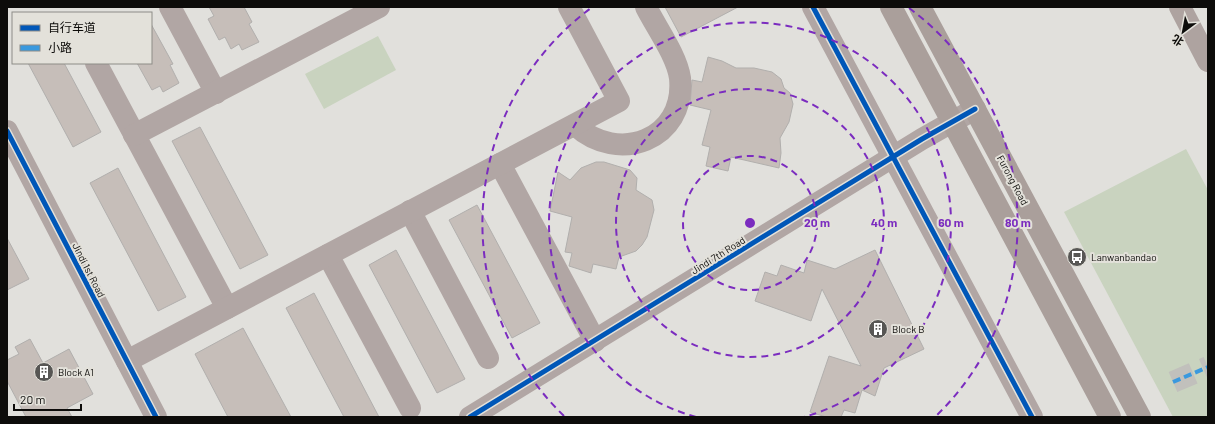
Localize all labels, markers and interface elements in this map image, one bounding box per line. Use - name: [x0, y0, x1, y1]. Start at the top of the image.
- legend: [12, 12, 152, 64]
- north arrow: [1163, 12, 1203, 52]
- text: 自行车道: [48, 20, 96, 34]
- text: 北: [1169, 32, 1186, 49]
- text: 小路: [48, 40, 72, 54]
- street label: Furong Road: [995, 153, 1031, 207]
- text: 20 m: [804, 215, 830, 229]
- text: 40 m: [871, 215, 897, 229]
- text: 60 m: [938, 215, 964, 229]
- text: 80 m: [1005, 215, 1031, 229]
- centre of rings: [743, 216, 757, 230]
- street label: Jindi 7th Road: [689, 234, 747, 276]
- street label: Jindi 1st Road: [70, 241, 108, 299]
- bus stop icon: Lanwanbandao: [1066, 246, 1088, 268]
- place label: Lanwanbandao: [1091, 251, 1157, 263]
- building icon: Block B: [867, 318, 889, 340]
- place label: Block B: [892, 323, 925, 335]
- building icon: Block A1: [33, 361, 55, 383]
- place label: Block A1: [58, 366, 94, 378]
- scale bar: [14, 386, 81, 412]
- text: 20 m: [20, 392, 46, 406]

